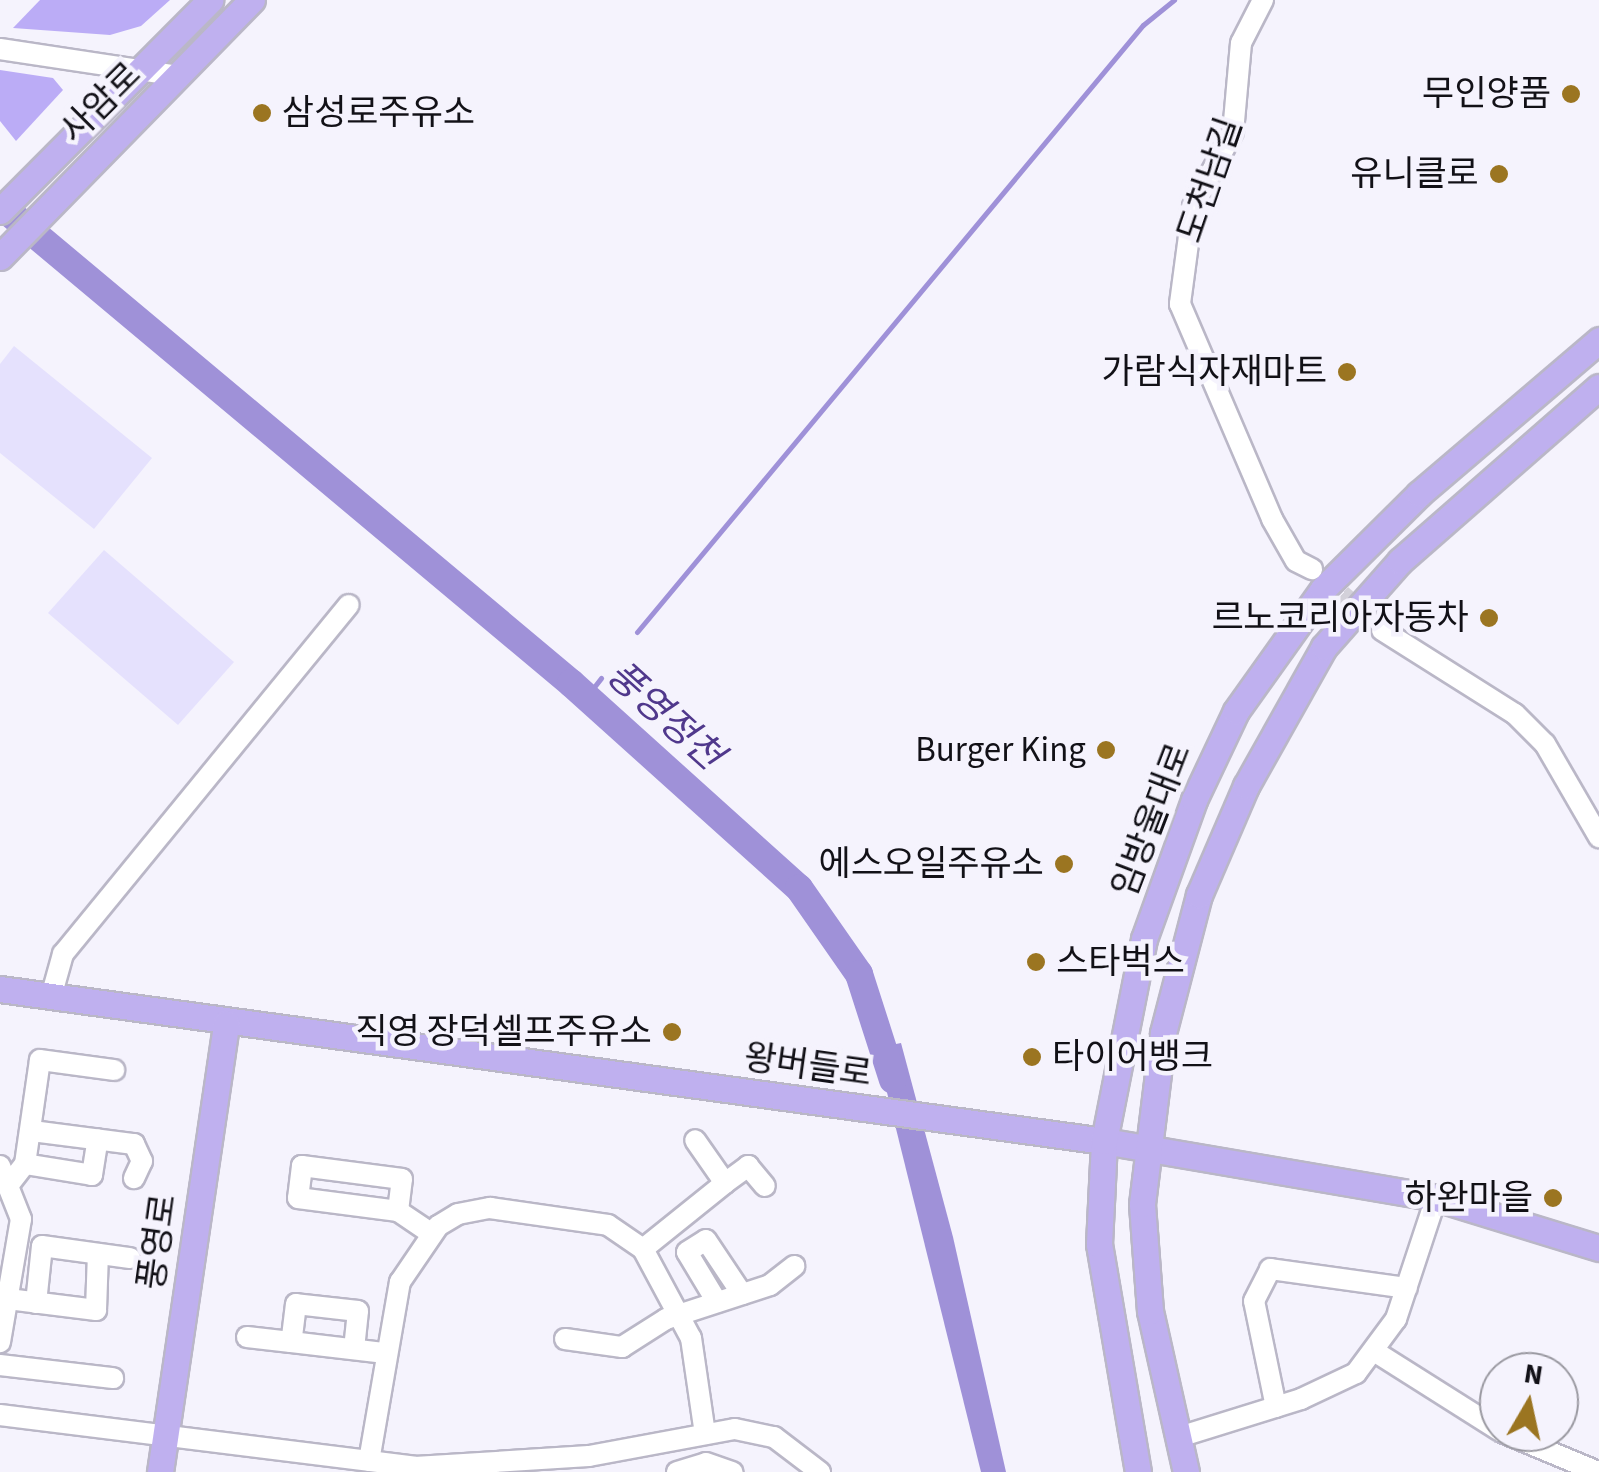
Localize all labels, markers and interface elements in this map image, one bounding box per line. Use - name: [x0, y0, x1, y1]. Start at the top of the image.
- street label: 사암로: [52, 54, 150, 152]
- place label: 무인양품: [1422, 73, 1551, 115]
- marker: 무인양품: [1560, 83, 1582, 105]
- place label: 삼성로주유소: [282, 92, 475, 134]
- marker: 삼성로주유소: [251, 102, 273, 124]
- street label: 도천남길: [1169, 112, 1251, 248]
- place label: 유니클로: [1350, 153, 1479, 195]
- marker: 유니클로: [1488, 163, 1510, 185]
- place label: 가람식자재마트: [1102, 351, 1327, 393]
- marker: 가람식자재마트: [1336, 361, 1358, 383]
- place label: 르노코리아자동차: [1211, 597, 1469, 639]
- marker: 르노코리아자동차: [1478, 607, 1500, 629]
- water label: 풍영정천: [597, 652, 731, 780]
- place label: Burger King: [915, 729, 1086, 771]
- street label: 임방울대로: [1104, 737, 1200, 903]
- marker: Burger King: [1095, 739, 1117, 761]
- place label: 에스오일주유소: [819, 843, 1044, 885]
- marker: 에스오일주유소: [1053, 853, 1075, 875]
- place label: 스타벅스: [1056, 941, 1185, 983]
- marker: 스타벅스: [1025, 951, 1047, 973]
- place label: 직영 장덕셀프주유소: [355, 1011, 652, 1053]
- marker: 직영 장덕셀프주유소: [661, 1021, 683, 1043]
- street label: 왕버들로: [741, 1036, 875, 1096]
- place label: 타이어뱅크: [1052, 1036, 1213, 1078]
- marker: 타이어뱅크: [1021, 1046, 1043, 1068]
- place label: 하완마을: [1404, 1177, 1533, 1219]
- marker: 하완마을: [1542, 1187, 1564, 1209]
- street label: 풍영로: [130, 1191, 186, 1293]
- north arrow: [1479, 1352, 1579, 1452]
- text: N: [1521, 1353, 1546, 1396]

